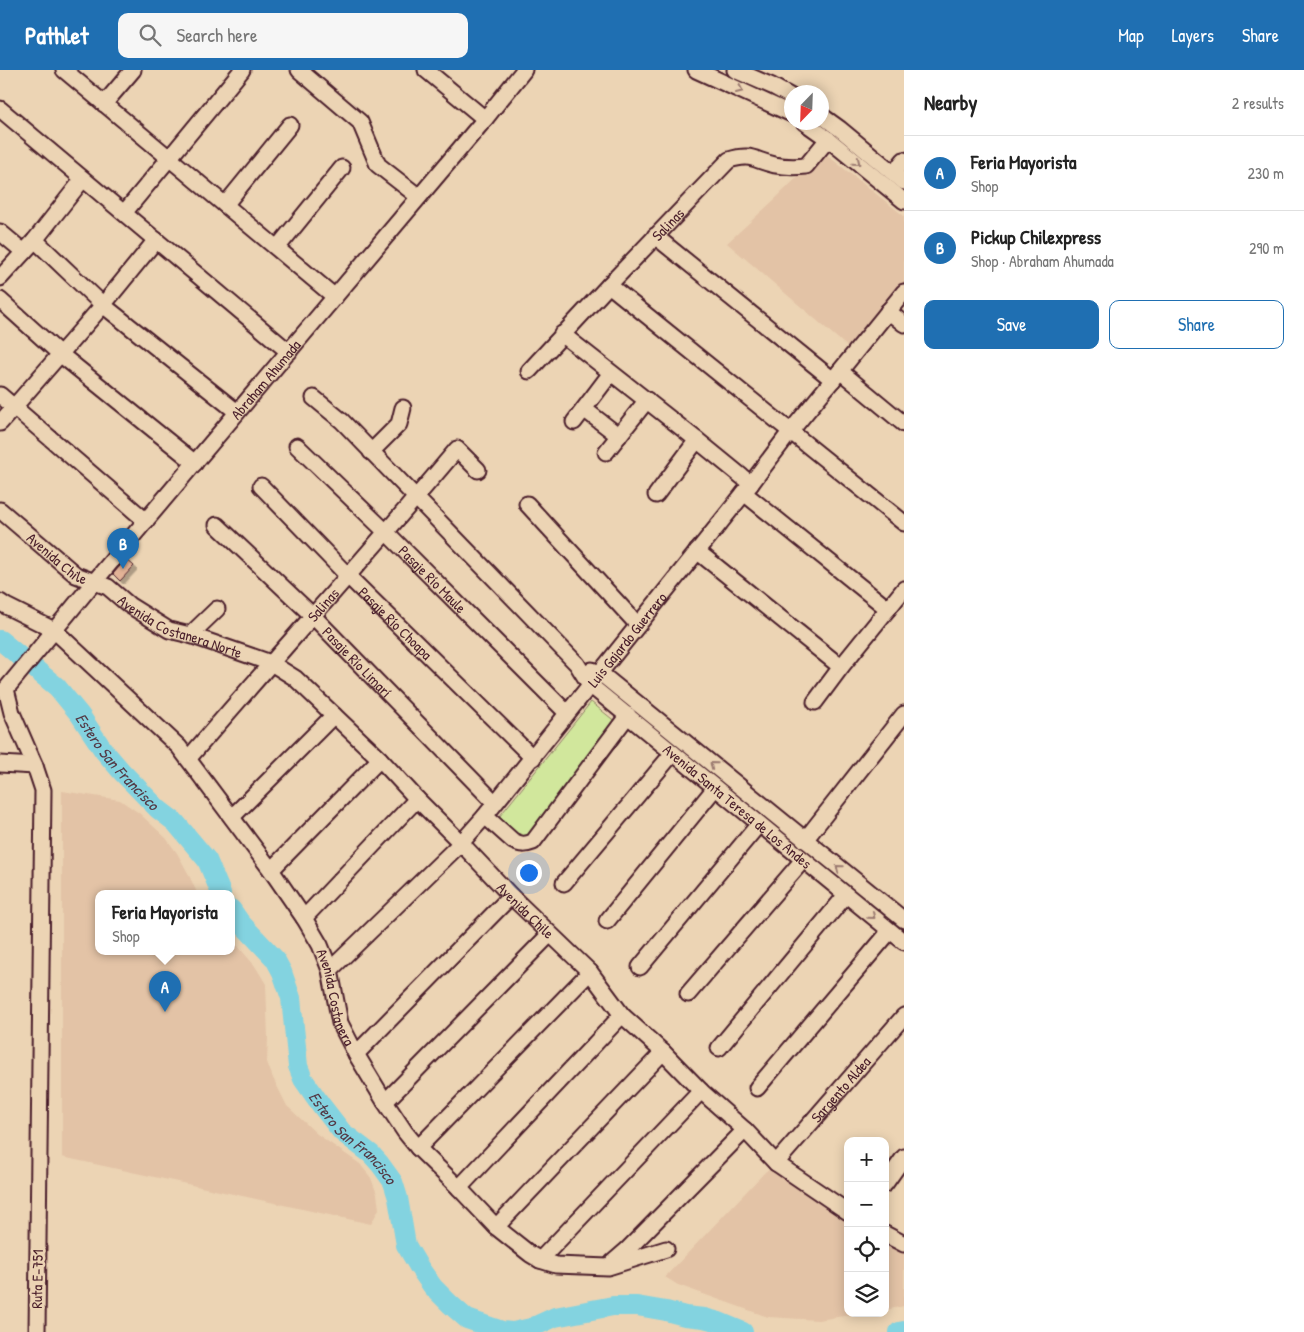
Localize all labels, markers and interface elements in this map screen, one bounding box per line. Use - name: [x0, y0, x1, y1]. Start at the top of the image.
- search box: [118, 13, 468, 58]
- text: Pathlet: [25, 19, 88, 51]
- icon: search: [136, 21, 164, 49]
- text: Search here: [176, 22, 258, 48]
- text: Map: [1118, 23, 1144, 48]
- text: Layers: [1172, 23, 1214, 48]
- text: Share: [1242, 23, 1279, 48]
- one-way arrow: [735, 84, 744, 94]
- north arrow: [784, 85, 829, 130]
- text: Nearby: [924, 88, 977, 117]
- text: 2 results: [1232, 92, 1284, 114]
- text: Feria Mayorista: [971, 149, 1076, 175]
- one-way arrow: [851, 157, 860, 165]
- text: A: [936, 162, 944, 184]
- text: 230 m: [1248, 162, 1284, 184]
- text: Shop: [971, 175, 998, 197]
- street label: Salinas: [647, 203, 689, 245]
- text: Pickup Chilexpress: [971, 224, 1101, 250]
- text: B: [936, 237, 944, 259]
- text: 290 m: [1249, 237, 1284, 259]
- text: Shop · Abraham Ahumada: [971, 250, 1114, 272]
- button: Save: [924, 300, 1099, 349]
- button: Share: [1109, 300, 1284, 349]
- street label: Abraham Ahumada: [225, 335, 305, 424]
- street label: Avenida Chile: [23, 527, 90, 589]
- pin: B: [107, 528, 139, 569]
- street label: Pasaje Río Maule: [394, 540, 471, 617]
- street label: Pasaje Río Choapa: [354, 582, 437, 664]
- street label: Salinas: [302, 583, 344, 626]
- street label: Luis Gajardo Guerrero: [582, 587, 671, 691]
- street label: Avenida Costanera Norte: [114, 590, 245, 663]
- street label: Pasaje Río Limarí: [318, 622, 397, 702]
- water label: Estero San Francisco: [71, 709, 165, 816]
- street label: Avenida Santa Teresa de Los Andes: [659, 739, 817, 873]
- one-way arrow: [710, 763, 719, 771]
- your location: [516, 860, 542, 886]
- one-way arrow: [836, 865, 845, 873]
- street label: Avenida Chile: [492, 877, 559, 943]
- popup: [95, 890, 235, 955]
- text: Feria Mayorista: [112, 899, 218, 925]
- one-way arrow: [866, 910, 875, 919]
- text: Shop: [112, 925, 140, 947]
- street label: Avenida Costanera: [312, 945, 360, 1049]
- pin: A: [149, 971, 181, 1012]
- street label: Sargento Aldea: [806, 1051, 875, 1127]
- water label: Estero San Francisco: [304, 1087, 403, 1190]
- map controls: [844, 1137, 889, 1317]
- button: +: [844, 1137, 889, 1182]
- button: −: [844, 1182, 889, 1227]
- button: locate: [844, 1227, 889, 1272]
- street label: Ruta E-751: [26, 1249, 48, 1309]
- button: layers: [844, 1272, 889, 1317]

